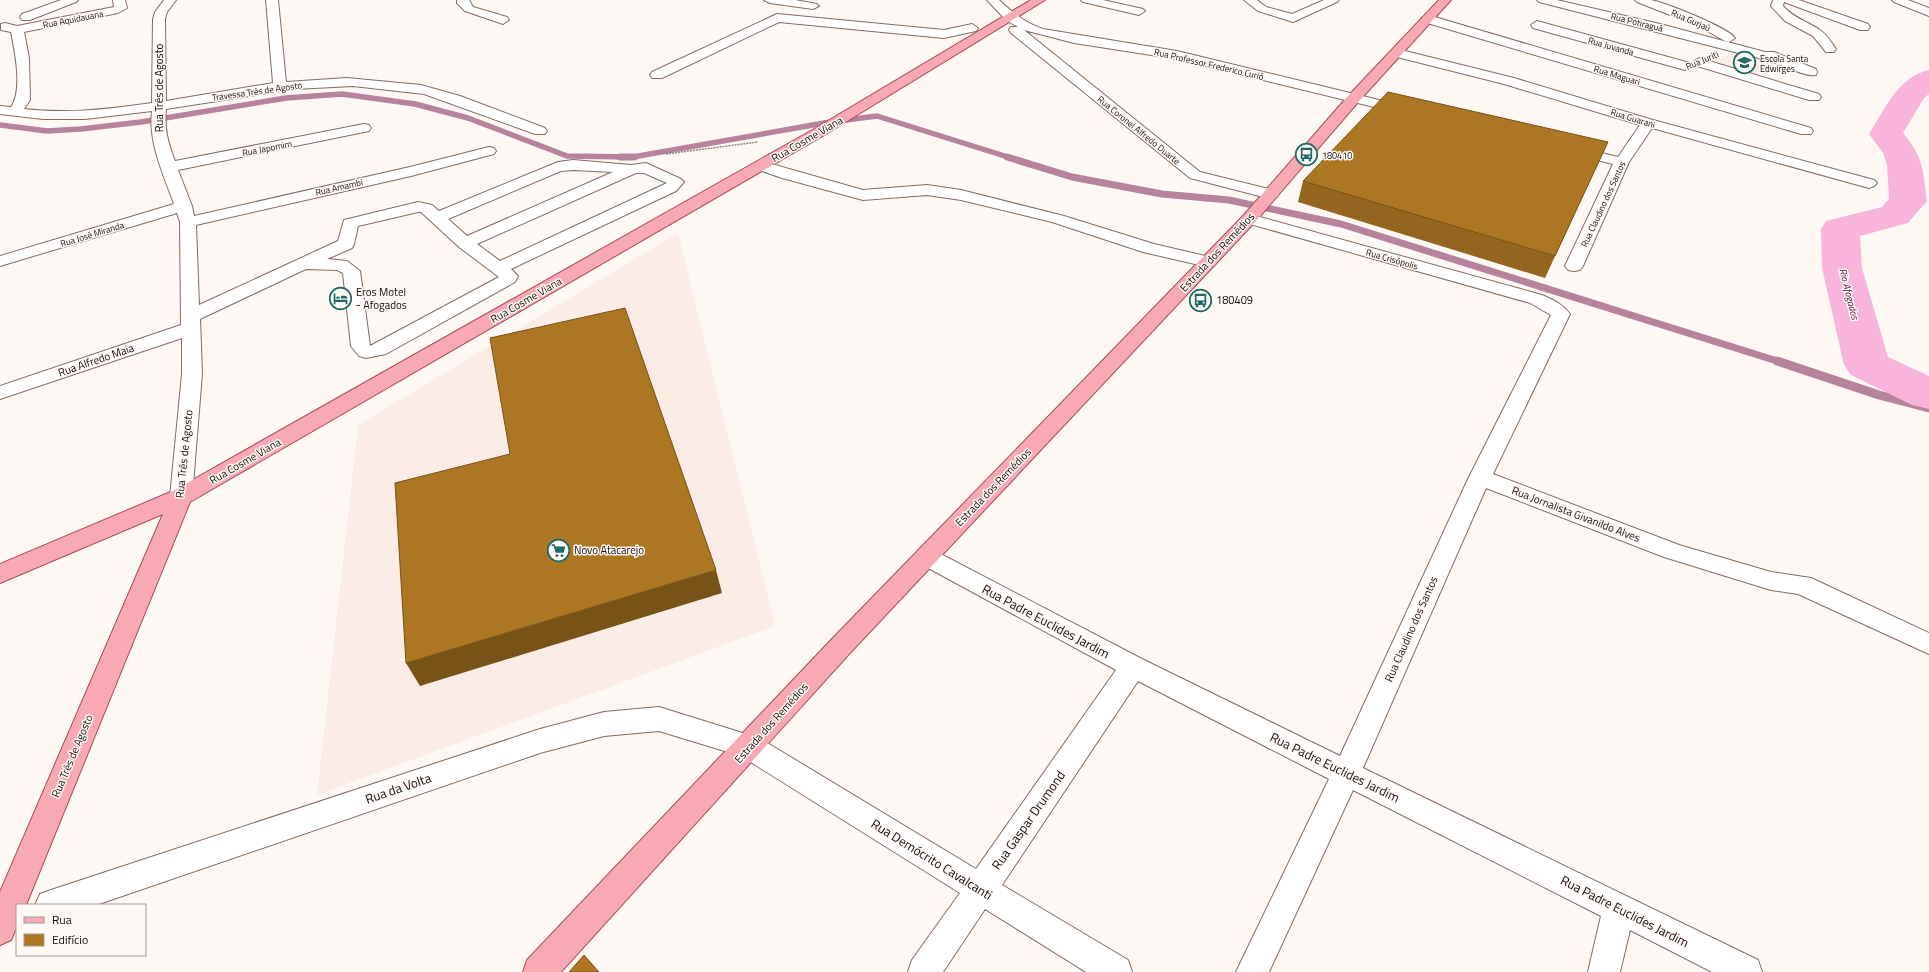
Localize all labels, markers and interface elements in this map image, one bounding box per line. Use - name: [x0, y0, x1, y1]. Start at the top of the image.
- street label: Rua Gurjaú: [1669, 6, 1713, 34]
- street label: Rua Aquidauana: [42, 7, 105, 31]
- street label: Rua Potiraguá: [1609, 9, 1665, 35]
- street label: Rua Juvanda: [1587, 33, 1636, 59]
- street label: Rua Três de Agosto: [151, 43, 167, 132]
- street label: Rua Professor Frederico Curió: [1153, 45, 1265, 83]
- street label: Rua Juriti: [1684, 47, 1720, 73]
- school or university icon: Escola Santa Edwirges: [1732, 50, 1758, 76]
- place label: Escola Santa Edwirges: [1760, 52, 1809, 75]
- street label: Rua Maguari: [1592, 62, 1642, 88]
- street label: Travessa Três de Agosto: [211, 78, 303, 104]
- street label: Rua Coronel Alfredo Duarte: [1095, 93, 1183, 168]
- street label: Rua Guarani: [1609, 105, 1657, 131]
- street label: Rua Cosme Viana: [768, 112, 846, 166]
- street label: Rua Japomim: [241, 137, 293, 159]
- bus stop icon: 180410: [1294, 142, 1320, 168]
- place label: 180410: [1322, 149, 1352, 162]
- street label: Rua Claudino dos Santos: [1577, 159, 1629, 249]
- street label: Rua Amambi: [314, 175, 364, 199]
- street label: Estrada dos Remédios: [1176, 209, 1258, 295]
- street label: Rua José Miranda: [59, 218, 126, 250]
- street label: Rua Crisópolis: [1365, 245, 1419, 273]
- water label: Rio Afogados: [1835, 267, 1863, 322]
- street label: Rua Cosme Viana: [487, 273, 565, 327]
- place label: Eros Motel - Afogados: [356, 284, 407, 313]
- hotel icon: Eros Motel - Afogados: [328, 285, 354, 311]
- bus stop icon: 180409: [1188, 287, 1214, 313]
- place label: 180409: [1216, 292, 1253, 308]
- street label: Rua Alfredo Maia: [56, 339, 137, 380]
- street label: Rua Três de Agosto: [171, 409, 197, 499]
- street label: Rua Cosme Viana: [206, 434, 284, 488]
- street label: Estrada dos Remédios: [951, 444, 1035, 530]
- street label: Rua Jornalista Givanildo Alves: [1510, 482, 1642, 546]
- supermarket icon: Novo Atacarejo: [546, 537, 572, 563]
- place label: Novo Atacarejo: [574, 542, 644, 558]
- street label: Rua Claudino dos Santos: [1380, 574, 1442, 684]
- street label: Rua Padre Euclides Jardim: [979, 579, 1113, 663]
- street label: Estrada dos Remédios: [730, 679, 812, 767]
- street label: Rua Três de Agosto: [47, 712, 97, 800]
- street label: Rua Padre Euclides Jardim: [1267, 727, 1403, 807]
- street label: Rua Gaspar Drumond: [986, 766, 1070, 874]
- street label: Rua da Volta: [362, 767, 434, 809]
- street label: Rua Demócrito Cavalcanti: [867, 813, 997, 905]
- street label: Rua Padre Euclides Jardim: [1557, 870, 1693, 952]
- legend: [16, 904, 146, 956]
- text: Rua: [52, 910, 72, 929]
- text: Edifício: [52, 930, 88, 949]

